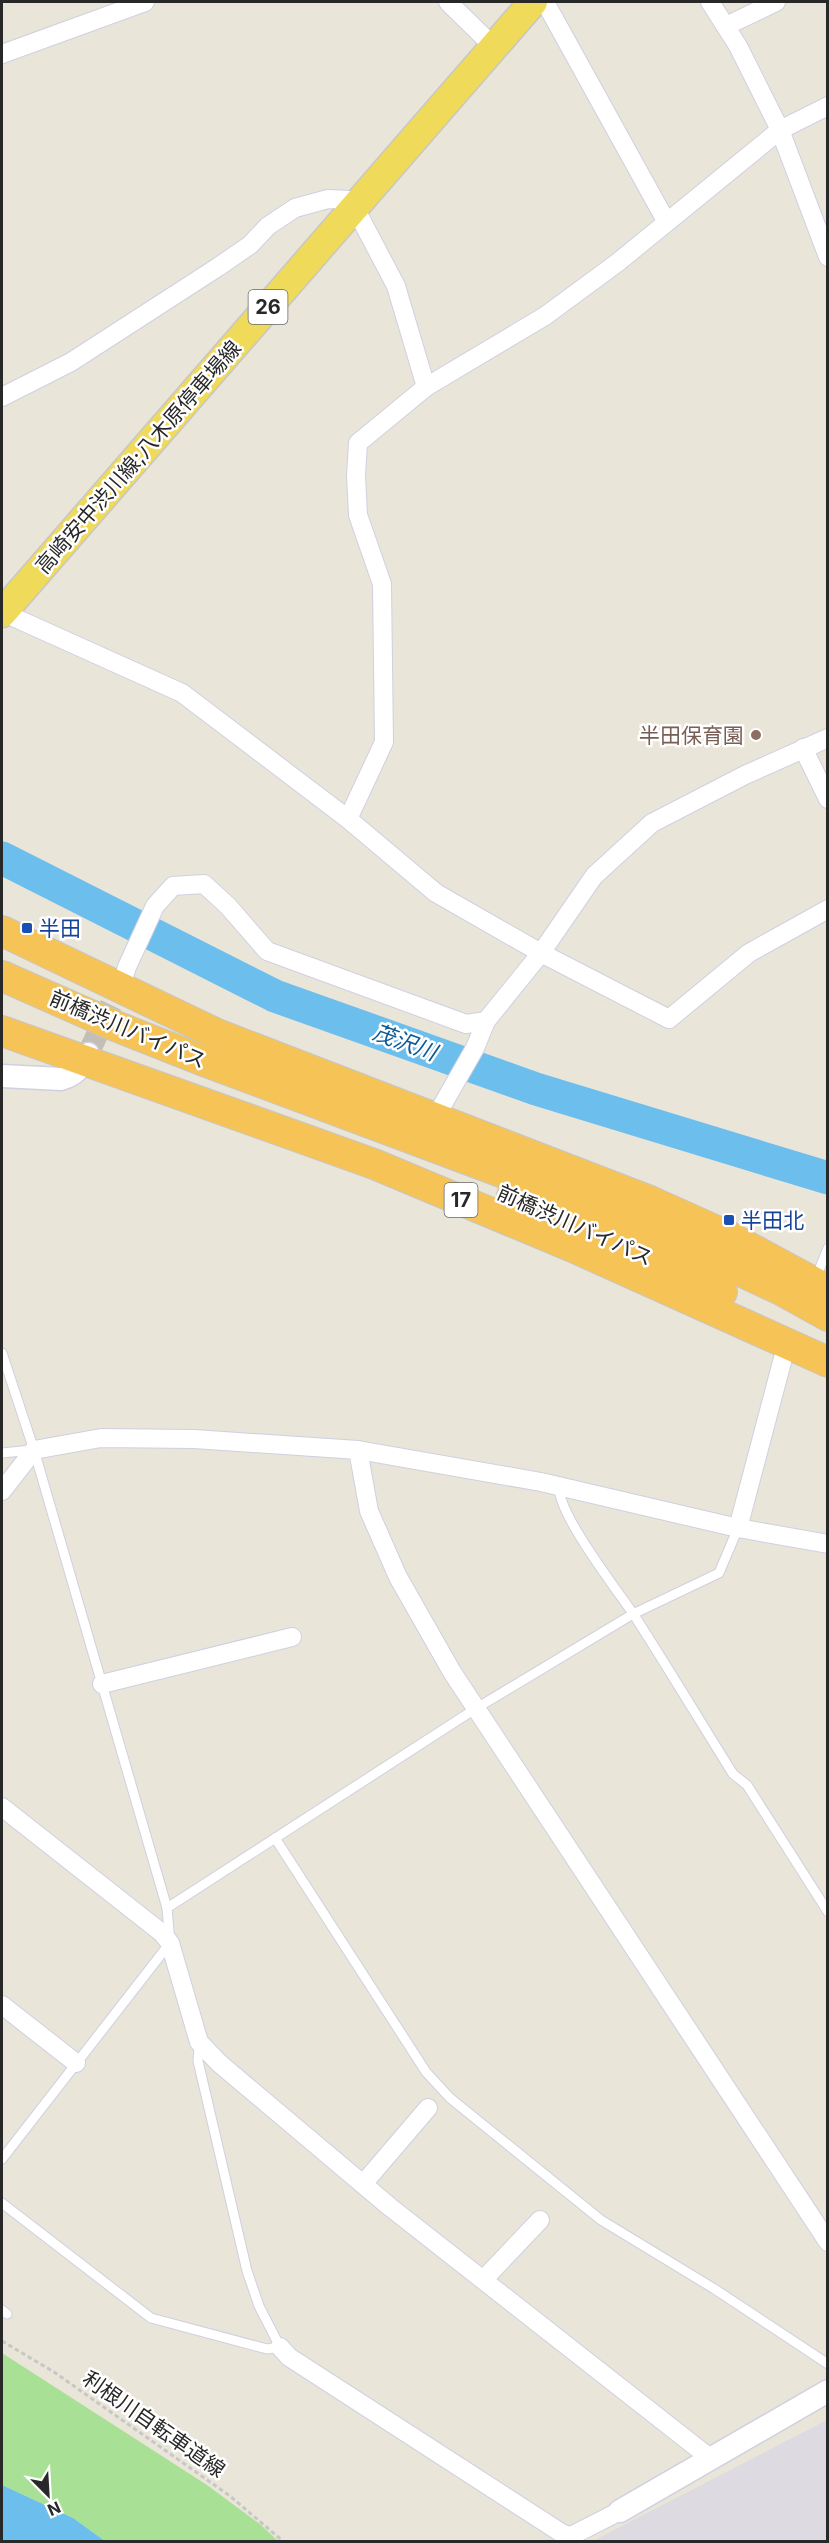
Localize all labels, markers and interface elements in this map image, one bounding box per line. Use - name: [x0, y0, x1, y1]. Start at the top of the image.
- road number: 26: [248, 290, 288, 324]
- street label: 高崎安中渋川線;八木原停車場線: [30, 335, 246, 579]
- place label: 半田保育園: [639, 723, 744, 748]
- marker: 半田保育園: [749, 728, 763, 742]
- place label: 半田: [39, 916, 81, 941]
- marker: 半田: [20, 921, 34, 935]
- street label: 前橋渋川バイパス: [46, 985, 210, 1073]
- water label: 茂沢川: [370, 1018, 442, 1066]
- street label: 前橋渋川バイパス: [493, 1179, 657, 1271]
- road number: 17: [444, 1183, 478, 1217]
- place label: 半田北: [741, 1208, 804, 1233]
- marker: 半田北: [722, 1213, 736, 1227]
- street label: 利根川自転車道線: [78, 2366, 230, 2482]
- north arrow: [18, 2465, 78, 2525]
- text: N: [44, 2497, 64, 2520]

